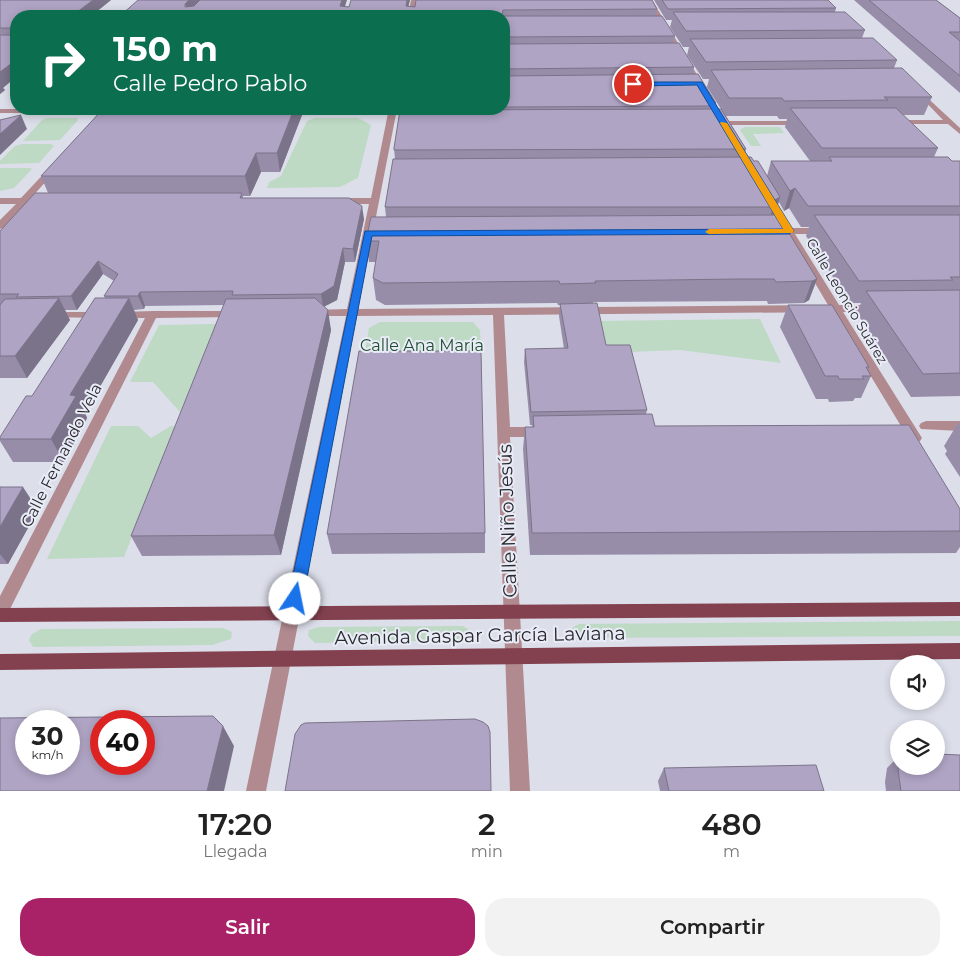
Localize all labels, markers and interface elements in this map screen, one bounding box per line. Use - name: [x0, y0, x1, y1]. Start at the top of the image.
- text: 150 m: [113, 27, 218, 70]
- icon: right: [30, 30, 95, 95]
- pin: [612, 63, 654, 105]
- text: Calle Pedro Pablo: [113, 70, 307, 97]
- icon: arrive: [619, 70, 647, 98]
- street label: Calle Leoncio Suárez: [802, 235, 892, 367]
- park label: Calle Ana María: [360, 336, 484, 355]
- street label: Calle Fernando Vela: [17, 380, 106, 530]
- street label: Calle Niño Jesús: [493, 444, 522, 598]
- position arrow: [268, 572, 320, 624]
- street label: Avenida Gaspar García Laviana: [334, 621, 626, 650]
- map controls: [890, 655, 945, 775]
- button: sound: [890, 655, 945, 710]
- speed limit sign: 40: [90, 710, 155, 775]
- button: layers: [890, 720, 945, 775]
- text: 30: [32, 721, 63, 751]
- text: km/h: [31, 747, 64, 762]
- text: 17:20: [198, 806, 272, 843]
- text: 2: [478, 806, 496, 843]
- text: 480: [701, 806, 762, 843]
- text: Llegada: [203, 842, 267, 861]
- text: min: [471, 842, 503, 861]
- text: m: [723, 842, 740, 861]
- button: Salir: [20, 898, 475, 956]
- button: Compartir: [485, 898, 940, 956]

